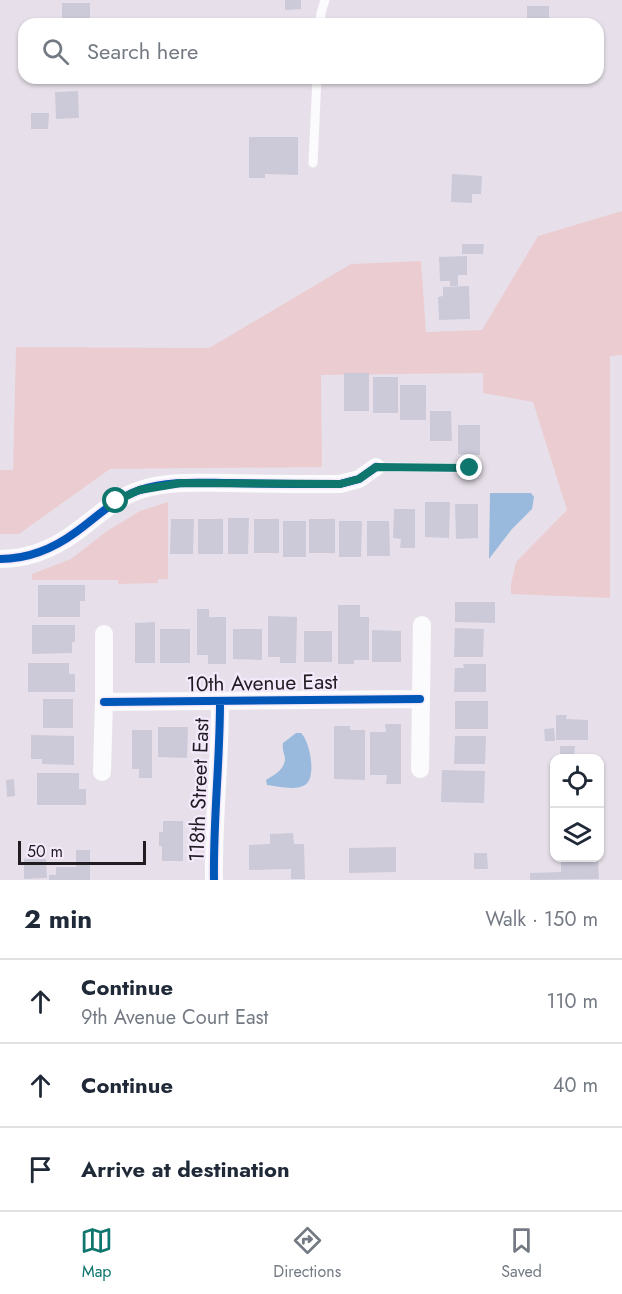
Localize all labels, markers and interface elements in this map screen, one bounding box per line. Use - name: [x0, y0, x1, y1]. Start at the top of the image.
- search box: [18, 18, 604, 84]
- icon: search: [39, 35, 72, 68]
- text: Search here: [87, 35, 198, 67]
- route end: [456, 454, 482, 480]
- route start: [102, 487, 128, 513]
- street label: 10th Avenue East: [186, 667, 338, 699]
- street label: 118th Street East: [181, 717, 217, 863]
- map controls: [550, 754, 604, 862]
- button: locate: [550, 754, 604, 808]
- button: layers: [550, 808, 604, 862]
- scale bar: [18, 838, 146, 866]
- text: 50 m: [27, 840, 63, 863]
- text: 2 min: [24, 900, 92, 938]
- text: Walk · 150 m: [485, 905, 598, 934]
- text: Continue: [81, 971, 173, 1003]
- icon: ahead: [24, 985, 57, 1018]
- text: 110 m: [546, 987, 598, 1016]
- text: 9th Avenue Court East: [81, 1003, 268, 1032]
- icon: ahead: [24, 1069, 57, 1102]
- text: Continue: [81, 1069, 173, 1101]
- text: 40 m: [553, 1071, 598, 1100]
- icon: arrive: [24, 1153, 57, 1186]
- text: Arrive at destination: [81, 1153, 290, 1185]
- tab: Map: [80, 1224, 113, 1283]
- tab: Directions: [273, 1224, 341, 1283]
- tab: Saved: [501, 1224, 542, 1283]

